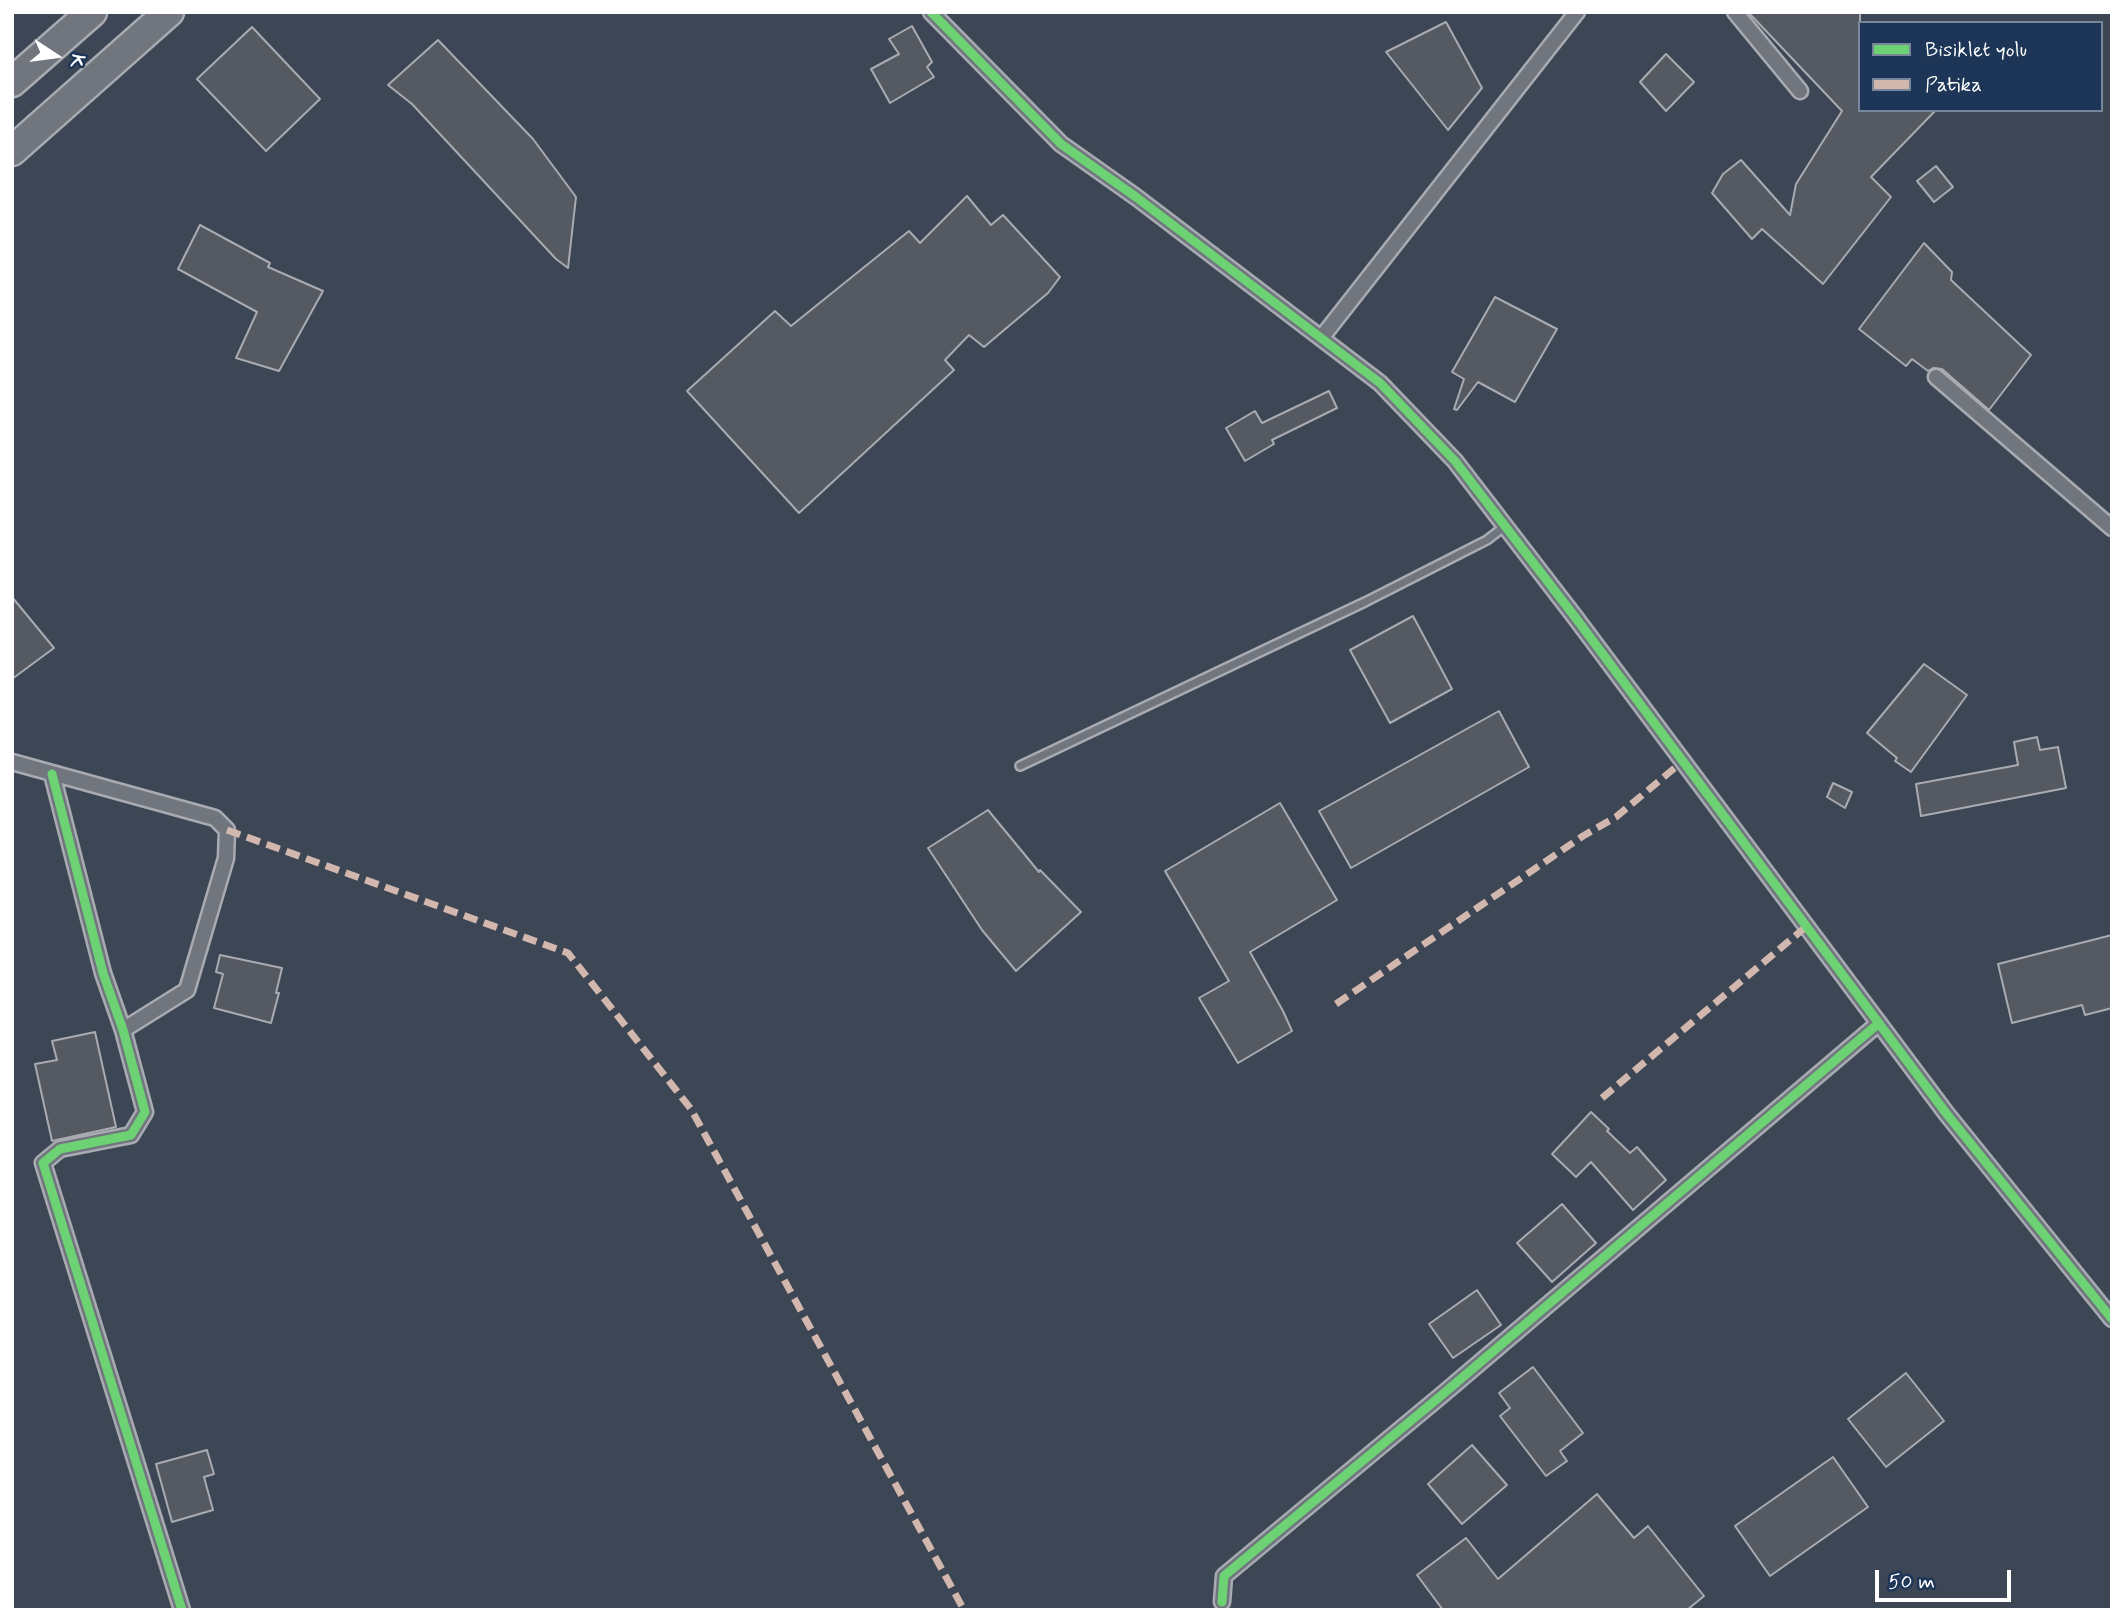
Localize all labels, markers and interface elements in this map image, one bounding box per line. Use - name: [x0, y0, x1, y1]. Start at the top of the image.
- north arrow: [21, 21, 91, 91]
- legend: [1858, 21, 2103, 112]
- text: Bisiklet yolu: [1925, 36, 2027, 64]
- text: K: [63, 51, 91, 70]
- text: Patika: [1925, 71, 1982, 99]
- scale bar: [1879, 1556, 2016, 1600]
- text: 50 m: [1888, 1568, 1935, 1596]

